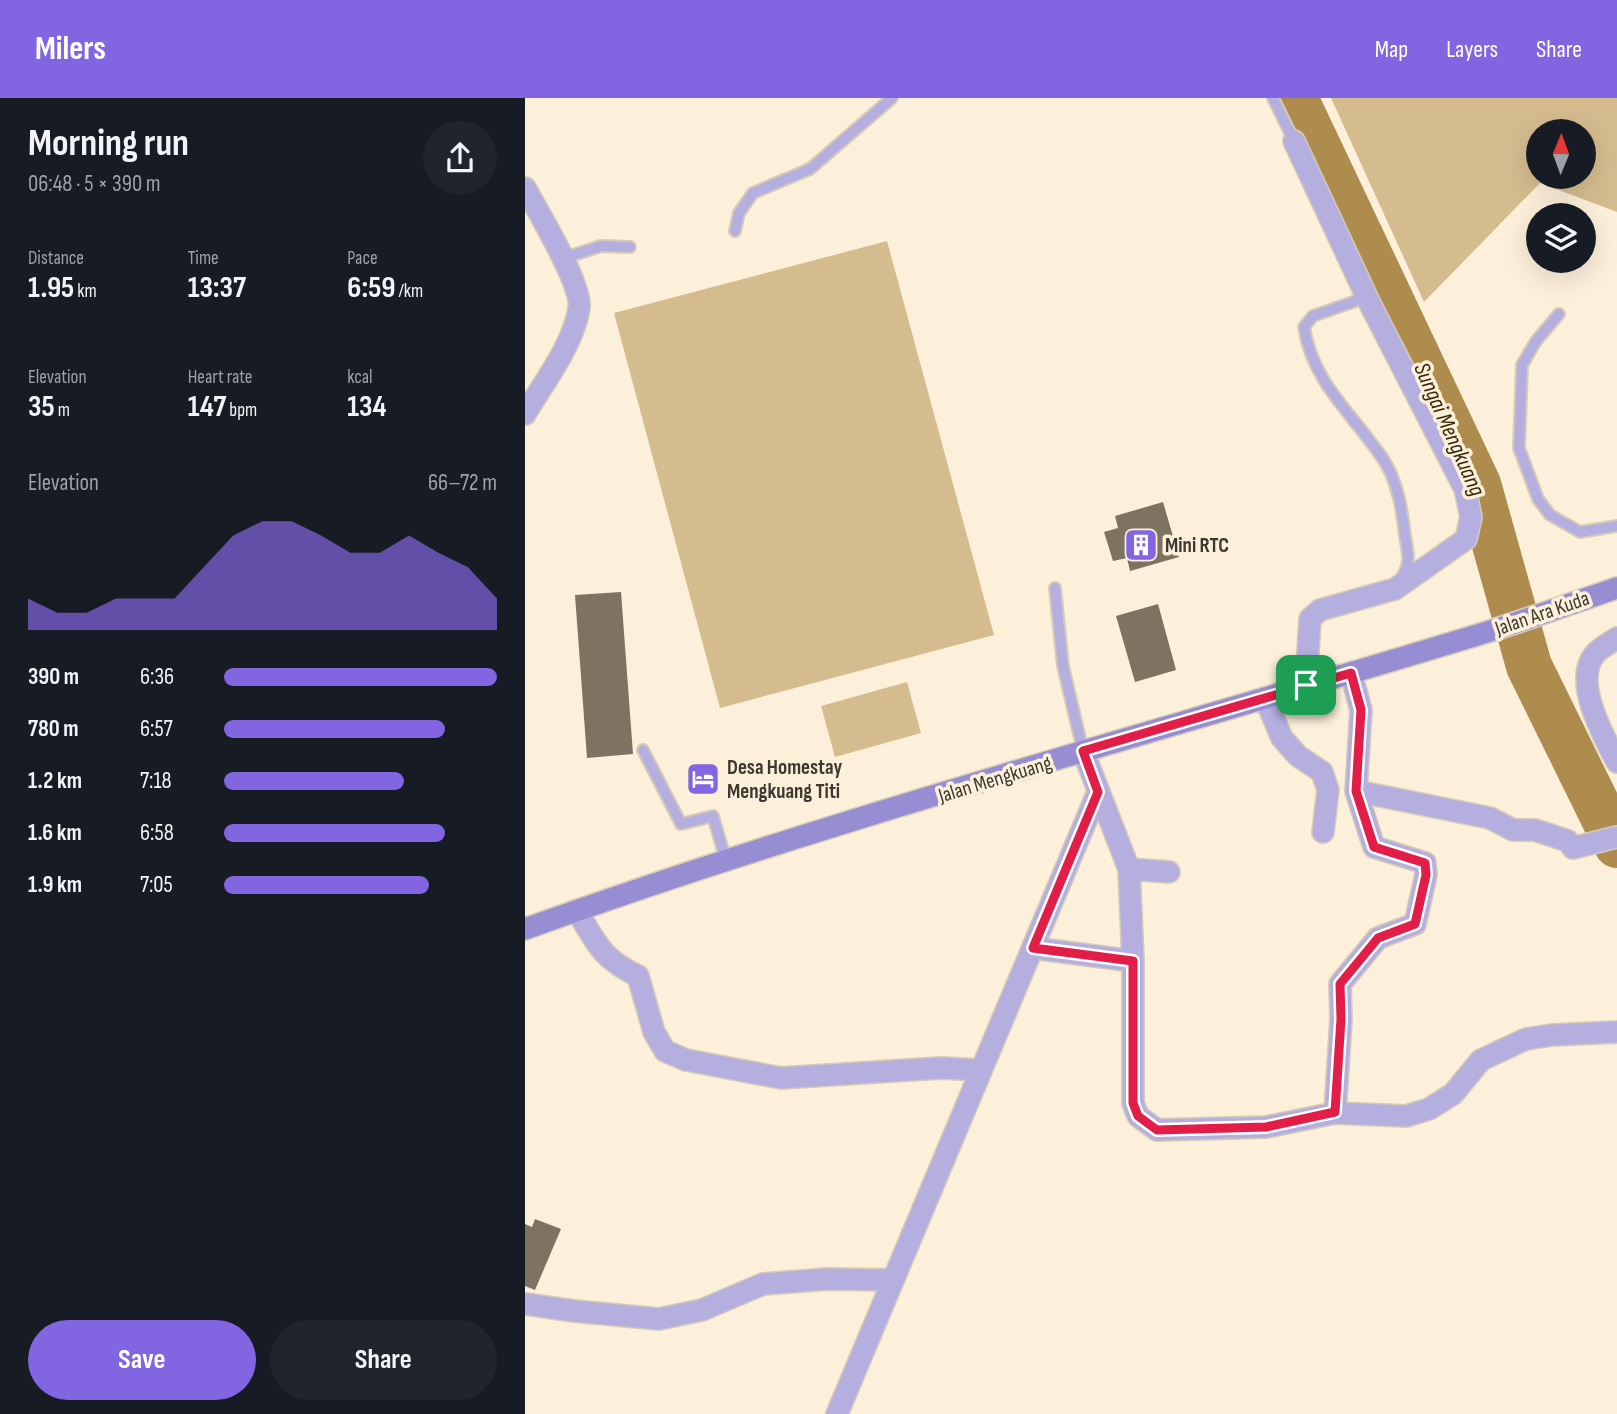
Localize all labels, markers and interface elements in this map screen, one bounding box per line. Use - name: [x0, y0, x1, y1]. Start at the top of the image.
- text: Milers: [35, 29, 106, 69]
- text: Map: [1375, 35, 1408, 64]
- text: Layers: [1446, 35, 1498, 64]
- text: Share: [1536, 35, 1582, 64]
- north arrow: [1526, 119, 1596, 189]
- map controls: [1526, 119, 1596, 273]
- text: Morning run: [28, 121, 189, 166]
- button: share: [423, 121, 497, 195]
- text: 06:48 · 5 × 390 m: [28, 170, 161, 198]
- button: layers: [1526, 203, 1596, 273]
- text: Distance: [28, 247, 84, 270]
- text: Time: [188, 247, 219, 270]
- text: Pace: [347, 247, 378, 270]
- text: 1.95: [28, 270, 74, 306]
- text: 13:37: [188, 270, 246, 306]
- text: 6:59: [347, 270, 396, 306]
- text: km: [74, 280, 97, 303]
- text: /km: [396, 280, 423, 303]
- water label: Sungai Mengkuang: [1407, 359, 1491, 501]
- text: Elevation: [28, 366, 87, 389]
- text: Heart rate: [188, 366, 253, 389]
- text: kcal: [347, 366, 372, 389]
- text: 35: [28, 389, 55, 425]
- text: 147: [188, 389, 226, 425]
- text: 134: [347, 389, 387, 425]
- text: m: [55, 399, 70, 422]
- text: bpm: [226, 399, 257, 422]
- text: Elevation: [28, 469, 99, 497]
- text: 66–72 m: [428, 469, 497, 497]
- building icon: Mini RTC: [1122, 526, 1160, 564]
- place label: Mini RTC: [1165, 533, 1229, 558]
- street label: Jalan Ara Kuda: [1491, 586, 1593, 642]
- pin: [1276, 655, 1336, 715]
- text: 390 m: [28, 663, 79, 691]
- text: 6:36: [140, 663, 174, 691]
- icon: arrive: [1287, 666, 1325, 704]
- text: 780 m: [28, 715, 79, 743]
- text: 6:57: [140, 715, 173, 743]
- street label: Jalan Mengkuang: [934, 750, 1055, 809]
- place label: Desa Homestay Mengkuang Titi: [727, 755, 842, 804]
- hotel icon: Desa Homestay Mengkuang Titi: [684, 760, 722, 798]
- text: 1.2 km: [28, 767, 82, 795]
- text: 7:18: [140, 767, 172, 795]
- text: 1.6 km: [28, 819, 82, 847]
- text: 6:58: [140, 819, 174, 847]
- text: 1.9 km: [28, 871, 82, 899]
- text: 7:05: [140, 871, 173, 899]
- button: Save: [28, 1320, 256, 1400]
- button: Share: [270, 1320, 497, 1400]

